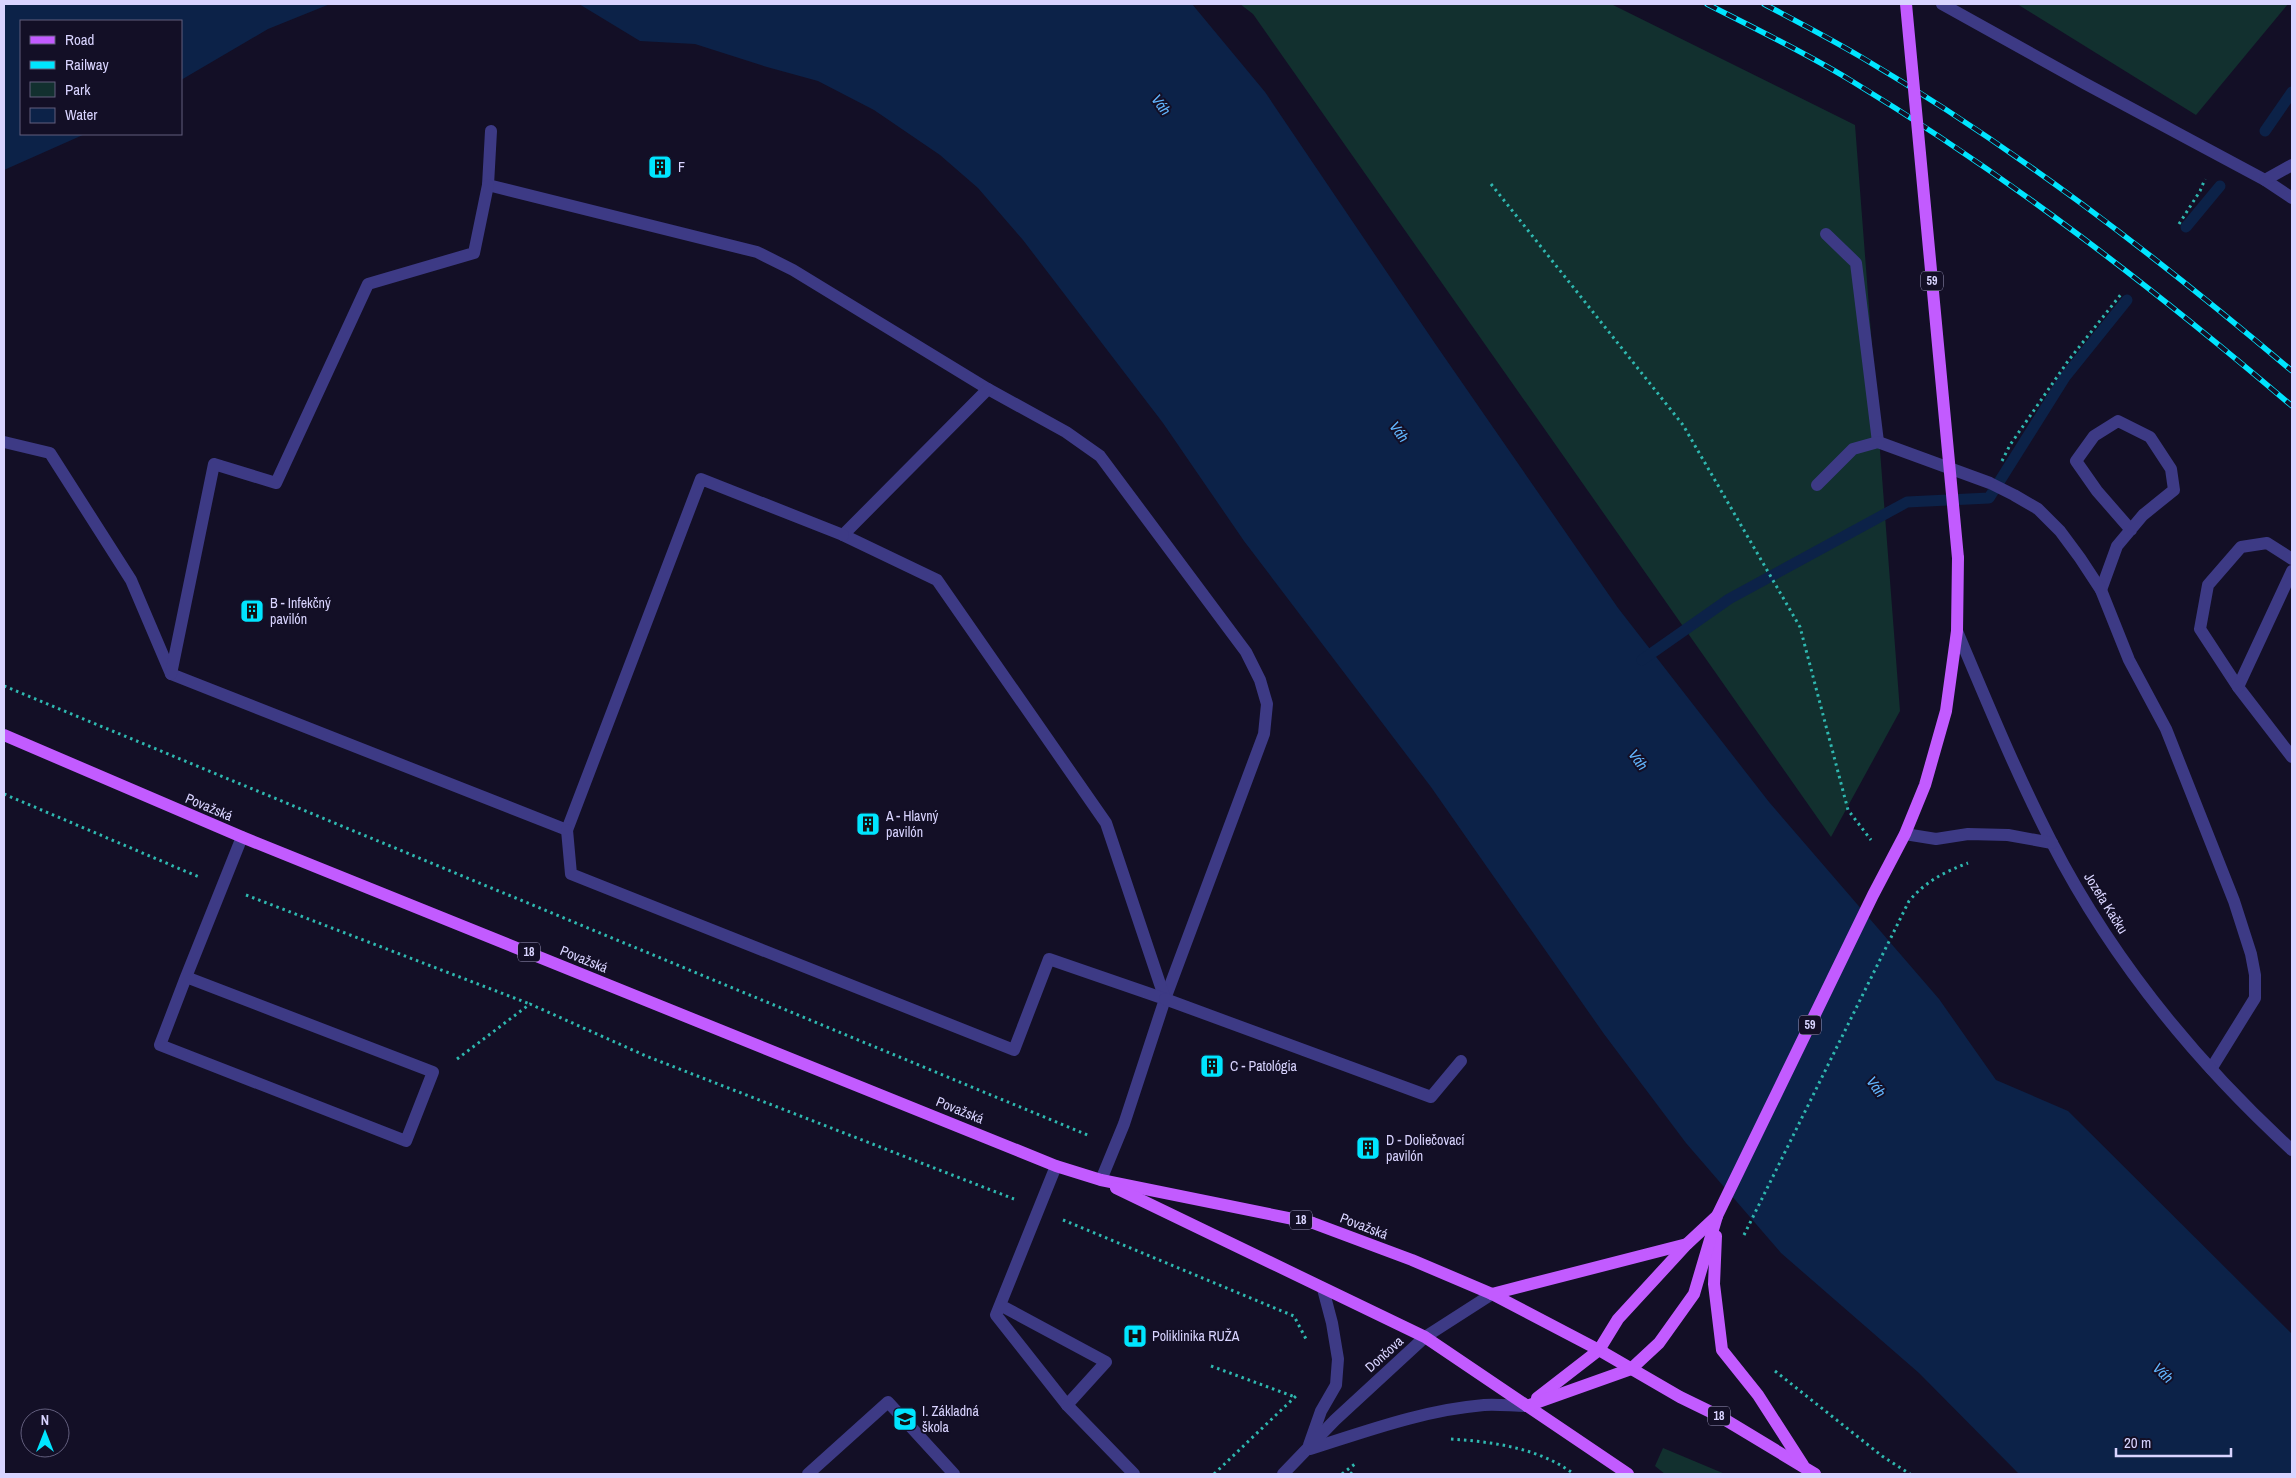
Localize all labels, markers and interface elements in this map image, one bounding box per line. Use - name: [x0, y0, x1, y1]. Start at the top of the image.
- legend: [20, 20, 182, 135]
- text: Road: [65, 29, 94, 50]
- text: Railway: [65, 54, 110, 75]
- text: Park: [65, 79, 91, 100]
- water label: Váh: [1147, 90, 1176, 120]
- text: Water: [65, 104, 97, 125]
- building icon: F: [647, 154, 673, 180]
- place label: F: [678, 158, 685, 176]
- road number: 59: [1921, 272, 1943, 290]
- water label: Váh: [1385, 417, 1414, 447]
- place label: B - Infekčný pavilón: [270, 594, 331, 628]
- building icon: B - Infekčný pavilón: [239, 598, 265, 624]
- water label: Váh: [1624, 745, 1653, 775]
- street label: Považská: [183, 789, 236, 825]
- place label: A - Hlavný pavilón: [885, 807, 939, 841]
- building icon: A - Hlavný pavilón: [855, 811, 881, 837]
- street label: Jozefa Kačku: [2080, 869, 2132, 937]
- street label: Považská: [558, 941, 611, 977]
- road number: 18: [518, 942, 540, 962]
- road number: 59: [1799, 1016, 1821, 1034]
- building icon: C - Patológia: [1199, 1053, 1225, 1079]
- place label: C - Patológia: [1230, 1057, 1298, 1075]
- water label: Váh: [1862, 1072, 1891, 1102]
- street label: Považská: [934, 1092, 987, 1128]
- place label: D - Doliečovací pavilón: [1386, 1131, 1465, 1165]
- building icon: D - Doliečovací pavilón: [1355, 1135, 1381, 1161]
- street label: Považská: [1338, 1209, 1391, 1244]
- road number: 18: [1290, 1210, 1312, 1230]
- hospital icon: Poliklinika RUŽA: [1122, 1323, 1148, 1349]
- place label: Poliklinika RUŽA: [1152, 1327, 1240, 1345]
- street label: Dončova: [1361, 1332, 1407, 1376]
- water label: Váh: [2148, 1358, 2178, 1388]
- place label: I. Základná škola: [922, 1402, 979, 1436]
- school or university icon: I. Základná škola: [892, 1406, 918, 1432]
- road number: 18: [1708, 1406, 1730, 1425]
- north arrow: [20, 1408, 70, 1458]
- text: N: [41, 1411, 49, 1429]
- scale bar: [2116, 1426, 2231, 1458]
- text: 20 m: [2124, 1432, 2151, 1453]

